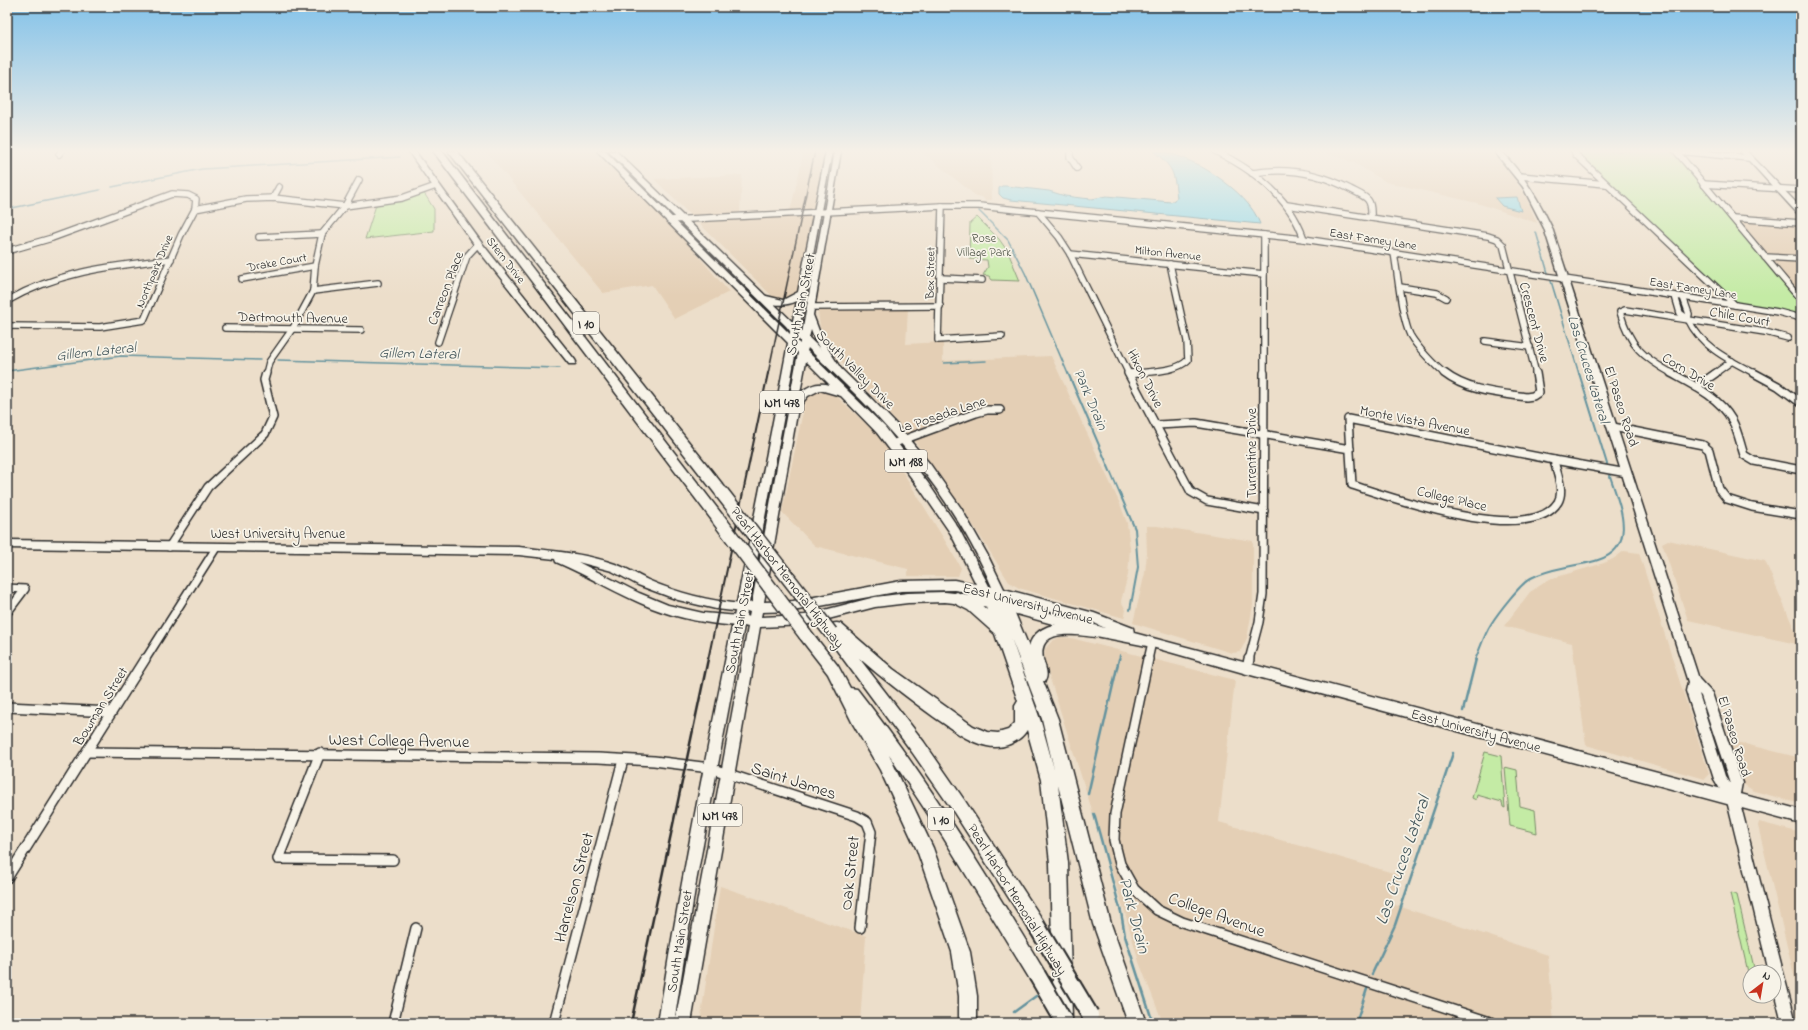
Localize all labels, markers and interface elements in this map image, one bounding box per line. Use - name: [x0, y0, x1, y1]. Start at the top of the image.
- street label: East Farney Lane: [1328, 224, 1418, 257]
- park label: Rose Village Park: [956, 230, 1012, 263]
- street label: Northpark Drive: [131, 231, 179, 311]
- street label: Stern Drive: [481, 233, 530, 288]
- street label: Milton Avenue: [1134, 242, 1203, 266]
- street label: Bex Street: [922, 247, 940, 300]
- street label: Carreon Place: [423, 248, 470, 328]
- street label: Drake Court: [245, 249, 308, 277]
- street label: South Main Street: [781, 251, 822, 357]
- street label: East Farney Lane: [1648, 273, 1738, 306]
- street label: Crescent Drive: [1513, 280, 1555, 366]
- street label: Chile Court: [1708, 302, 1772, 333]
- street label: Dartmouth Avenue: [237, 307, 349, 330]
- road number: I 10: [573, 312, 599, 334]
- water label: Las Cruces Lateral: [1561, 313, 1616, 428]
- street label: South Valley Drive: [810, 326, 900, 416]
- water label: Gillem Lateral: [55, 337, 139, 367]
- water label: Gillem Lateral: [379, 342, 462, 366]
- street label: Hixon Drive: [1121, 346, 1169, 412]
- street label: Corn Drive: [1658, 348, 1720, 397]
- street label: El Paseo Road: [1598, 363, 1644, 450]
- water label: Park Drain: [1067, 365, 1113, 434]
- road number: NM 478: [760, 391, 804, 413]
- street label: La Posada Lane: [896, 391, 989, 439]
- street label: Monte Vista Avenue: [1358, 401, 1472, 443]
- street label: Turrentine Drive: [1242, 407, 1263, 498]
- road number: NM 188: [885, 450, 927, 472]
- street label: College Place: [1414, 481, 1489, 519]
- street label: Pearl Harbor Memorial Highway: [724, 503, 849, 654]
- street label: West University Avenue: [211, 524, 346, 546]
- street label: South Main Street: [720, 569, 761, 675]
- street label: East University Avenue: [960, 578, 1096, 632]
- street label: Bowman Street: [68, 663, 134, 751]
- street label: El Paseo Road: [1711, 693, 1756, 780]
- street label: East University Avenue: [1408, 704, 1544, 760]
- street label: West College Avenue: [328, 728, 470, 757]
- street label: Saint James: [748, 756, 839, 807]
- water label: Las Cruces Lateral: [1370, 791, 1439, 928]
- road number: NM 478: [698, 804, 742, 826]
- road number: I 10: [928, 808, 954, 830]
- street label: Pearl Harbor Memorial Highway: [961, 820, 1072, 980]
- street label: Harrelson Street: [548, 829, 601, 945]
- street label: Oak Street: [834, 834, 867, 912]
- water label: Park Drain: [1110, 875, 1156, 957]
- street label: College Avenue: [1164, 886, 1269, 946]
- street label: South Main Street: [662, 888, 699, 994]
- north arrow: [1742, 964, 1782, 1004]
- text: N: [1759, 968, 1774, 985]

